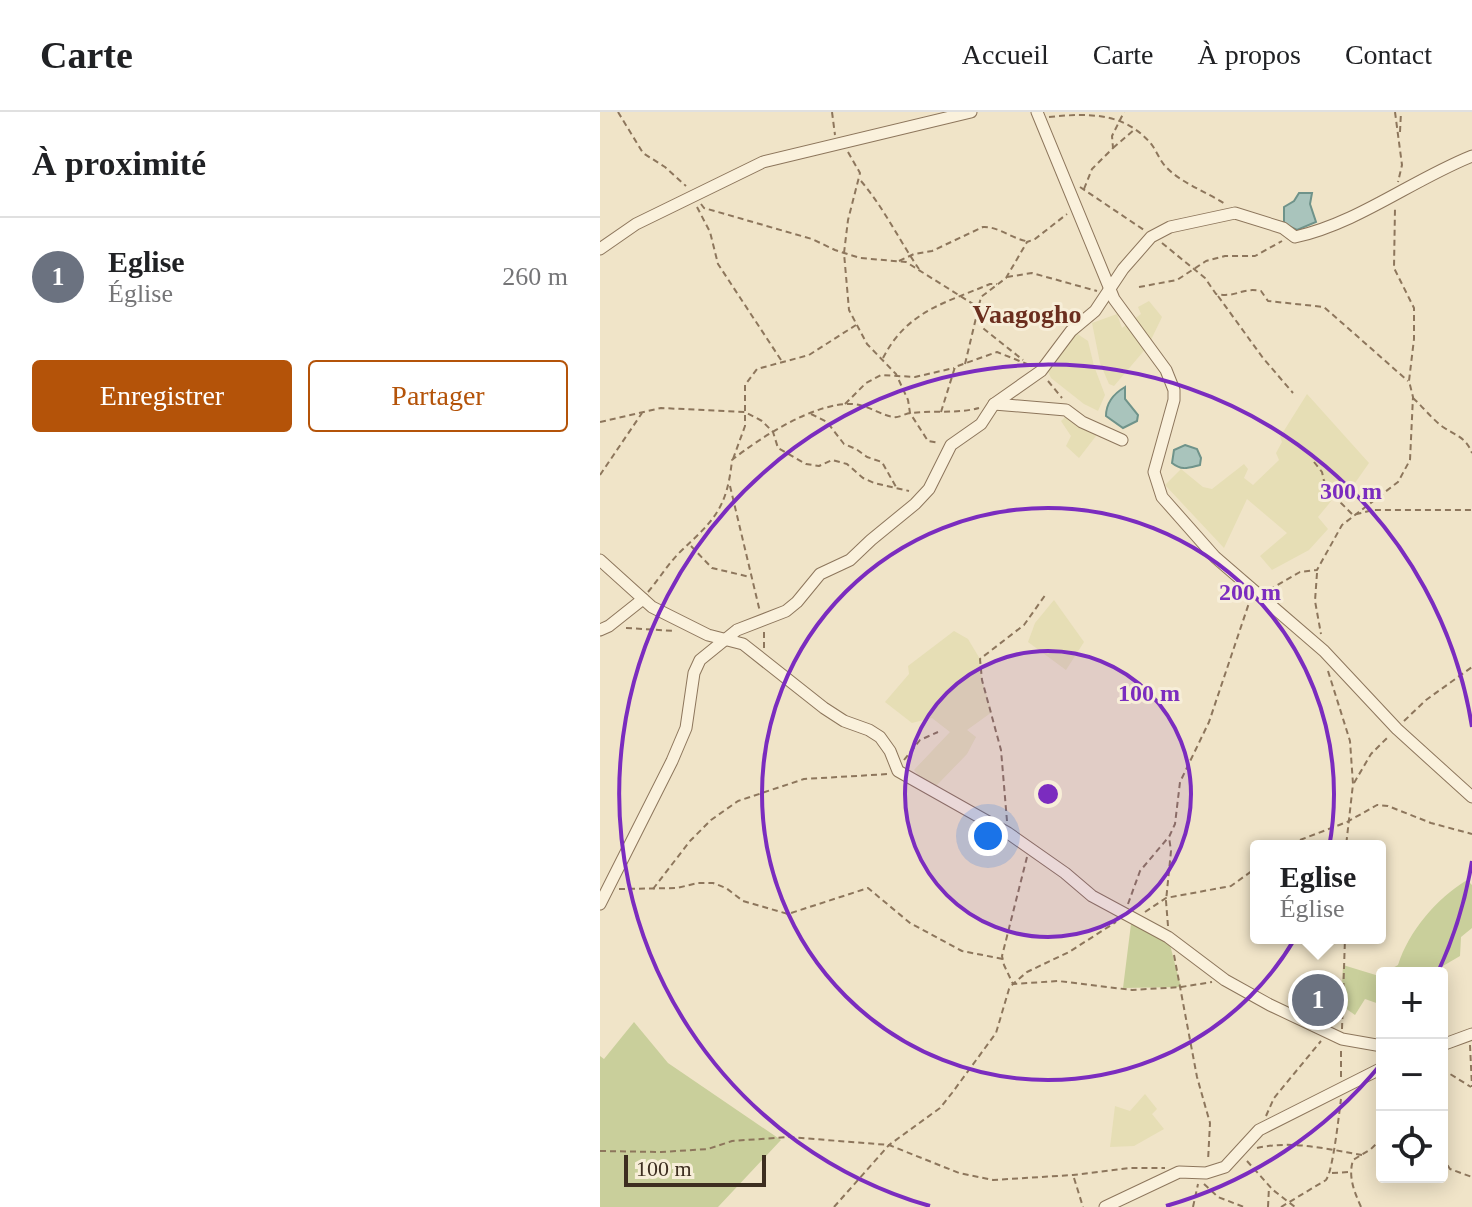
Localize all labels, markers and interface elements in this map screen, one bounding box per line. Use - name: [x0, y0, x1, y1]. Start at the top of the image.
- text: Carte: [40, 34, 133, 76]
- text: Accueil: [962, 39, 1049, 70]
- text: Carte: [1093, 39, 1153, 70]
- text: À propos: [1197, 39, 1301, 70]
- text: Contact: [1345, 39, 1432, 70]
- text: À proximité: [32, 145, 206, 182]
- text: Eglise: [108, 245, 185, 278]
- text: 1: [52, 262, 65, 291]
- text: 260 m: [502, 262, 568, 291]
- text: Église: [108, 279, 173, 308]
- district label: Vaagogho: [973, 300, 1081, 329]
- button: Enregistrer: [32, 360, 292, 432]
- button: Partager: [308, 360, 568, 432]
- text: 300 m: [1320, 478, 1382, 504]
- text: 200 m: [1219, 579, 1281, 605]
- text: 100 m: [1118, 680, 1180, 706]
- centre of rings: [1034, 780, 1062, 808]
- your location: [968, 816, 1008, 856]
- popup: [1250, 840, 1386, 944]
- text: Eglise: [1280, 860, 1356, 893]
- text: Église: [1280, 894, 1345, 923]
- map controls: [1376, 967, 1448, 1183]
- button: +: [1376, 967, 1448, 1039]
- pin: 1: [1292, 970, 1344, 1030]
- button: −: [1376, 1039, 1448, 1111]
- button: locate: [1376, 1111, 1448, 1183]
- scale bar: [624, 1151, 766, 1187]
- text: 100 m: [636, 1156, 692, 1181]

